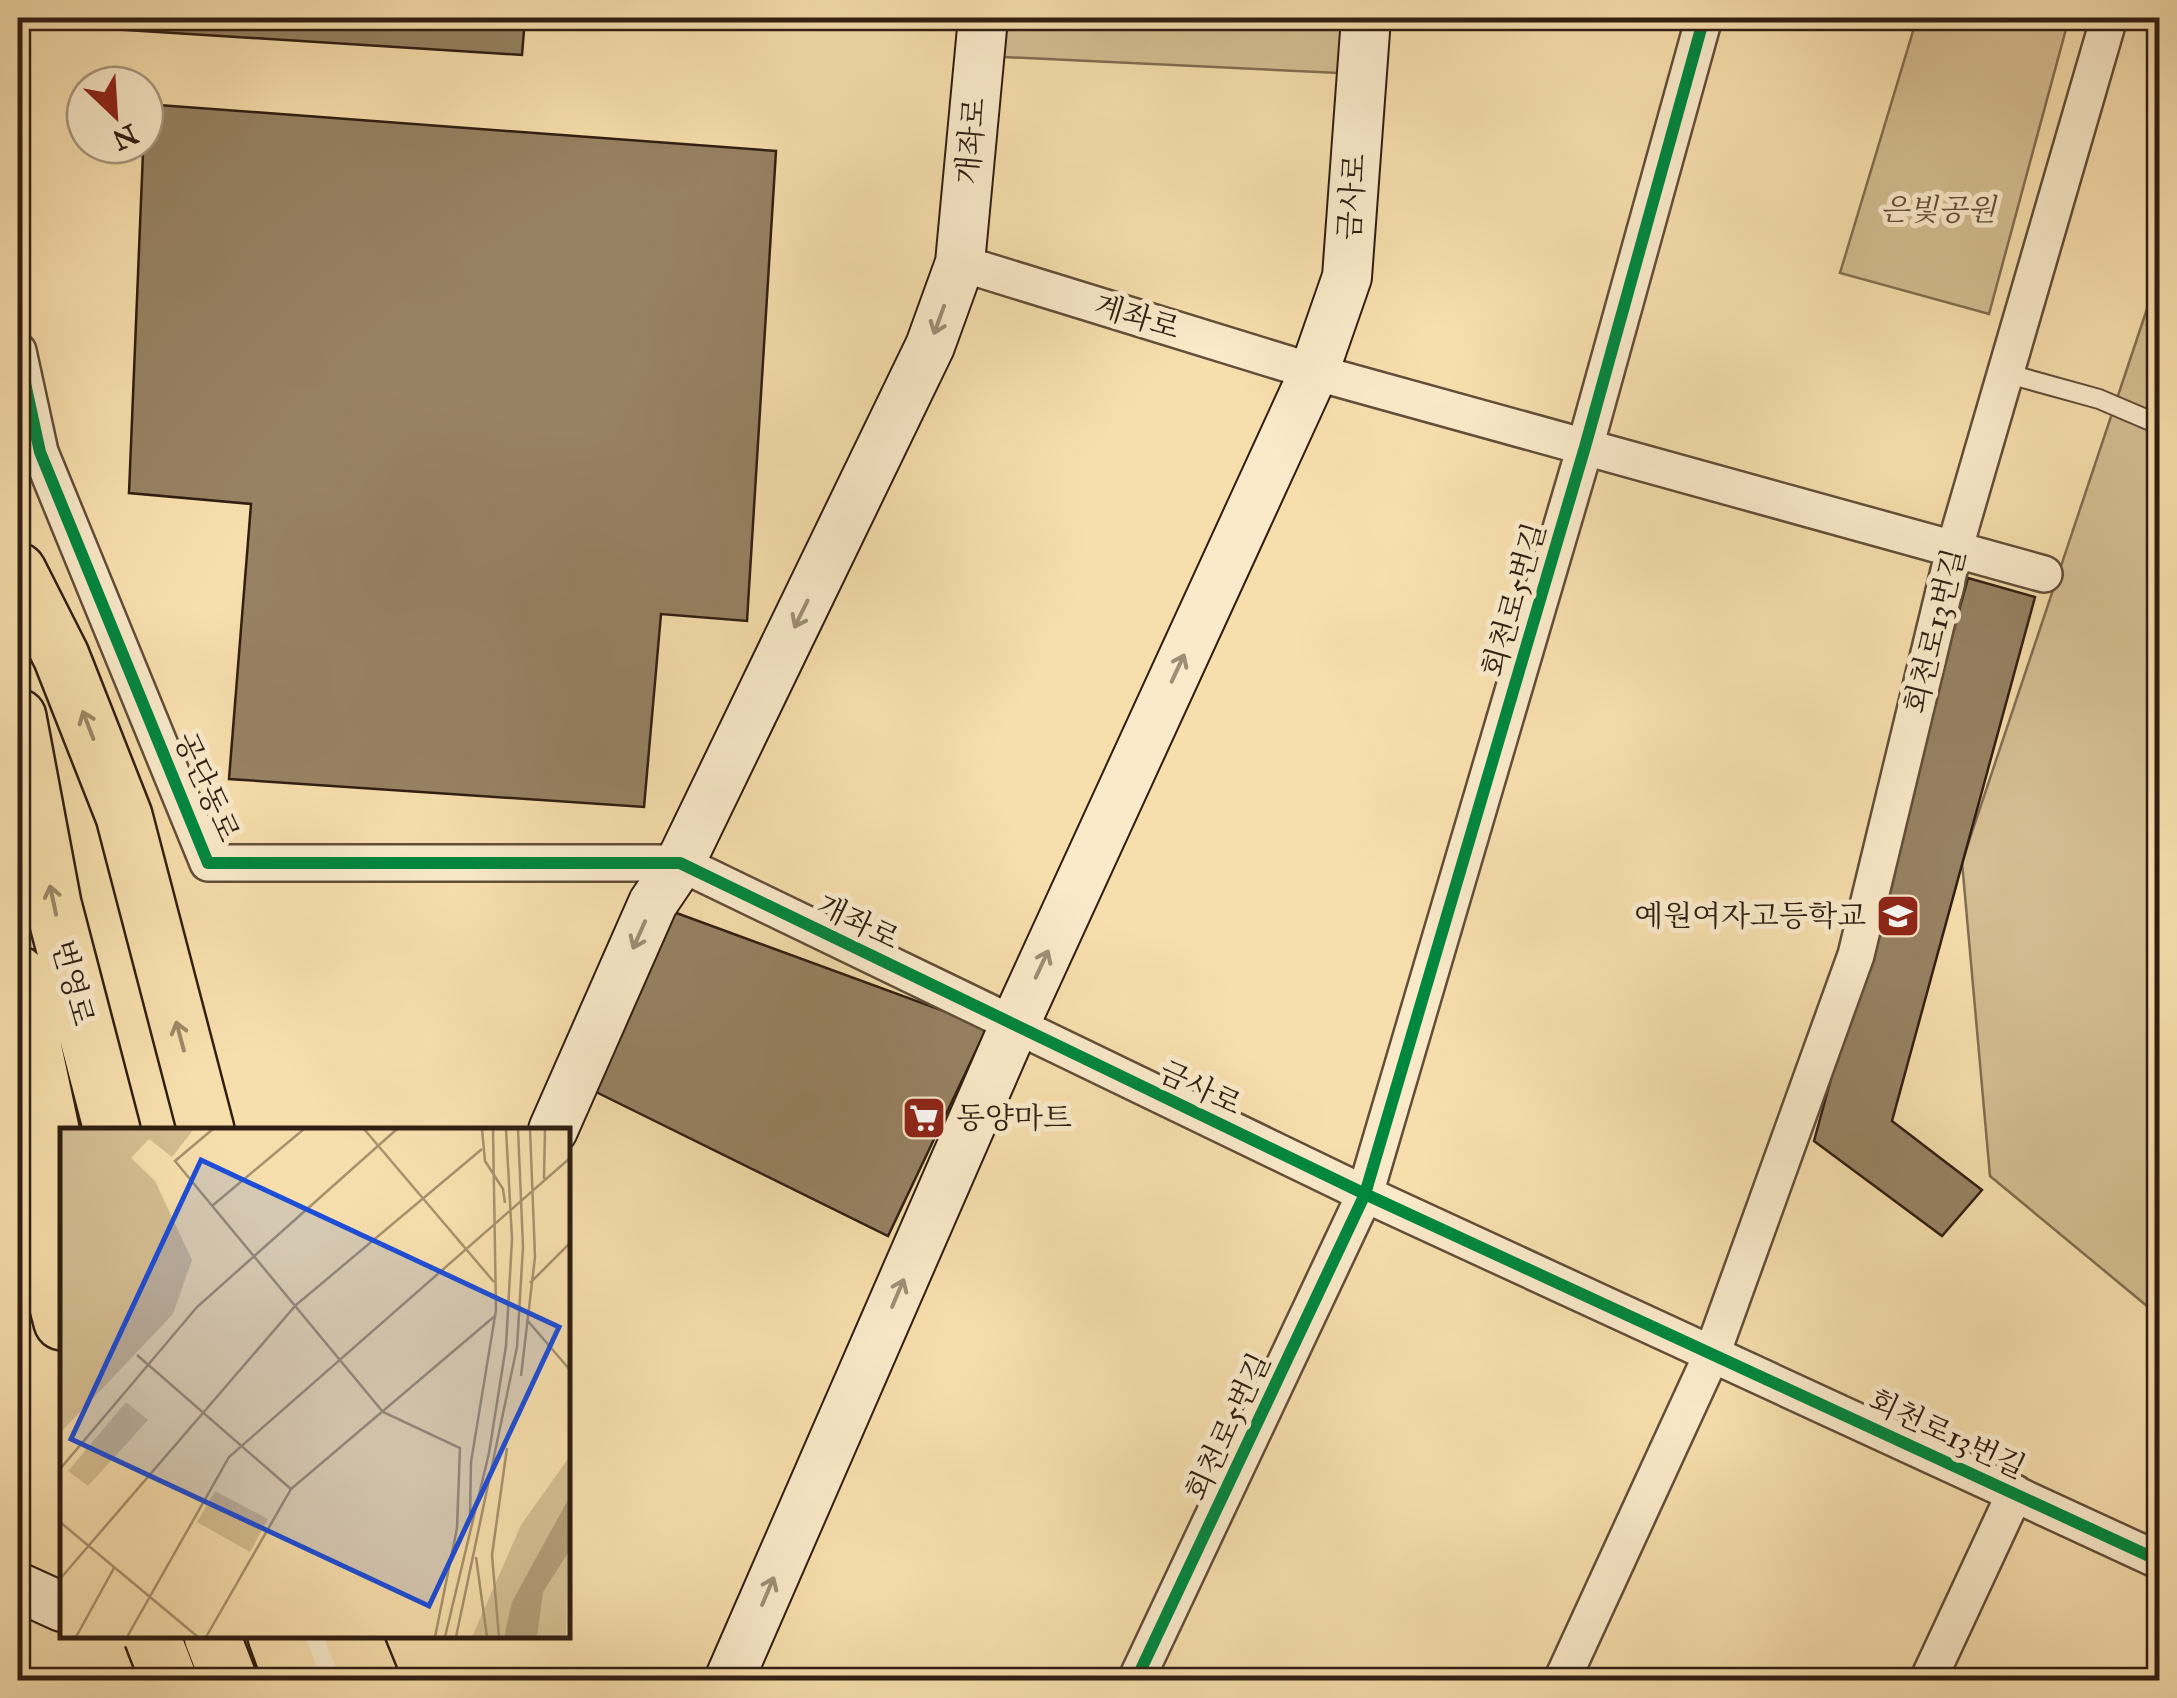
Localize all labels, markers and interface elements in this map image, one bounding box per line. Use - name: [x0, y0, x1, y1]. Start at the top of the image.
- north arrow: [65, 65, 165, 165]
- street label: 개좌로: [949, 96, 993, 186]
- text: N: [107, 116, 144, 158]
- street label: 금사로: [1331, 152, 1373, 242]
- park label: 은빛공원: [1880, 192, 1998, 228]
- street label: 계좌로: [1090, 287, 1184, 347]
- one-way arrow: [929, 304, 947, 335]
- street label: 회천로5번길: [1475, 519, 1553, 681]
- street label: 회천로13번길: [1897, 545, 1973, 717]
- one-way arrow: [790, 598, 809, 628]
- one-way arrow: [1169, 654, 1188, 684]
- one-way arrow: [78, 711, 96, 742]
- street label: 공단동로: [167, 727, 247, 847]
- one-way arrow: [42, 885, 61, 917]
- street label: 개좌로: [811, 887, 905, 957]
- school or university icon: 예원여자고등학교: [1875, 893, 1921, 939]
- place label: 예원여자고등학교: [1634, 898, 1866, 934]
- one-way arrow: [629, 919, 647, 950]
- street label: 번영로: [44, 936, 102, 1030]
- one-way arrow: [1034, 949, 1053, 979]
- one-way arrow: [170, 1021, 189, 1052]
- street label: 금사로: [1153, 1053, 1247, 1123]
- supermarket icon: 동양마트: [901, 1095, 947, 1141]
- place label: 동양마트: [956, 1100, 1072, 1136]
- inset map: [60, 1128, 570, 1638]
- one-way arrow: [890, 1278, 908, 1309]
- street label: 회천로5번길: [1178, 1347, 1278, 1507]
- street label: 회천로13번길: [1863, 1382, 2031, 1486]
- one-way arrow: [760, 1576, 778, 1607]

